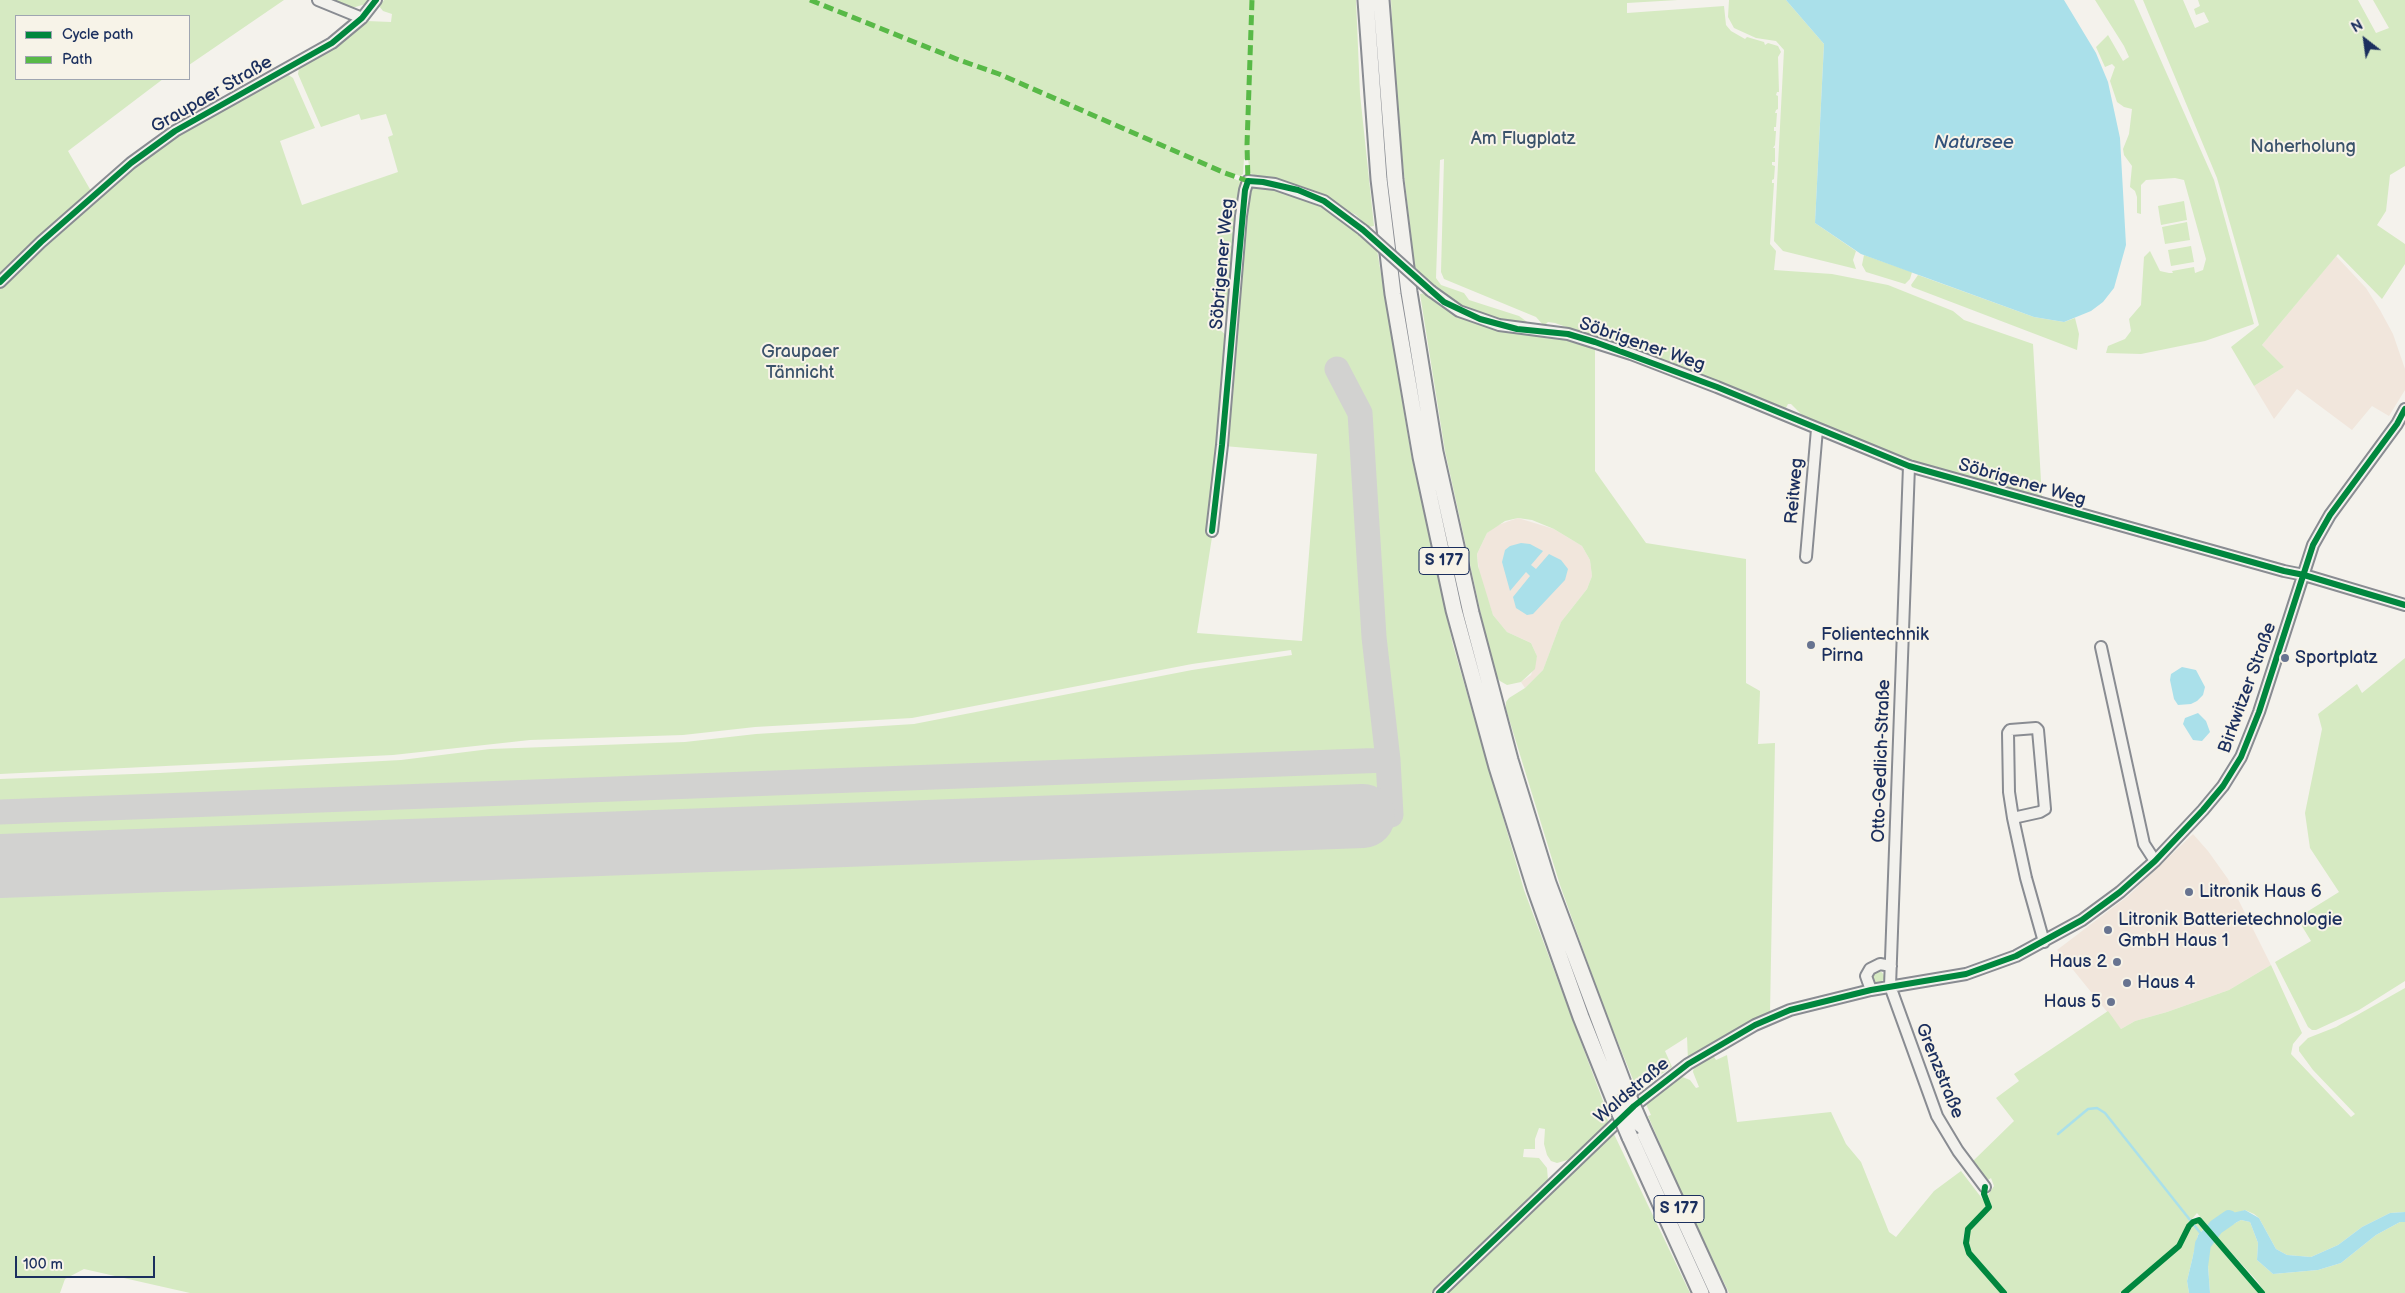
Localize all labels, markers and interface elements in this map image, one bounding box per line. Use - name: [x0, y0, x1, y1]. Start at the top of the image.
- legend: [15, 15, 190, 80]
- north arrow: [2340, 15, 2390, 65]
- text: N: [2348, 17, 2366, 37]
- text: Cycle path: [62, 25, 133, 44]
- text: Path: [62, 50, 92, 69]
- street label: Graupaer Straße: [148, 52, 276, 138]
- park label: Am Flugplatz: [1471, 128, 1575, 150]
- water label: Natursee: [1934, 132, 2014, 154]
- park label: Naherholung: [2250, 136, 2356, 158]
- street label: Söbrigener Weg: [1207, 198, 1239, 330]
- street label: Söbrigener Weg: [1576, 313, 1708, 377]
- park label: Graupaer Tännicht: [761, 341, 839, 384]
- street label: Söbrigener Weg: [1956, 454, 2088, 512]
- street label: Reitweg: [1781, 457, 1809, 525]
- road number: S 177: [1419, 548, 1469, 574]
- street label: Birkwitzer Straße: [2214, 620, 2282, 756]
- place label: Folientechnik Pirna: [1821, 624, 1929, 666]
- marker: Folientechnik Pirna: [1805, 639, 1817, 651]
- place label: Sportplatz: [2295, 647, 2377, 669]
- marker: Sportplatz: [2279, 652, 2291, 664]
- street label: Otto-Gedlich-Straße: [1868, 679, 1896, 843]
- place label: Litronik Haus 6: [2199, 881, 2322, 903]
- marker: Litronik Haus 6: [2183, 886, 2195, 898]
- place label: Litronik Batterietechnologie GmbH Haus 1: [2118, 909, 2343, 952]
- marker: Litronik Batterietechnologie GmbH Haus 1: [2102, 924, 2114, 936]
- place label: Haus 2: [2049, 951, 2107, 973]
- marker: Haus 2: [2111, 956, 2123, 968]
- place label: Haus 4: [2137, 972, 2195, 994]
- marker: Haus 4: [2121, 977, 2133, 989]
- place label: Haus 5: [2044, 991, 2101, 1013]
- marker: Haus 5: [2105, 996, 2117, 1008]
- street label: Grenzstraße: [1910, 1020, 1968, 1122]
- street label: Waldstraße: [1590, 1053, 1674, 1129]
- road number: S 177: [1654, 1196, 1704, 1222]
- scale bar: [18, 1246, 158, 1278]
- text: 100 m: [23, 1255, 63, 1274]

